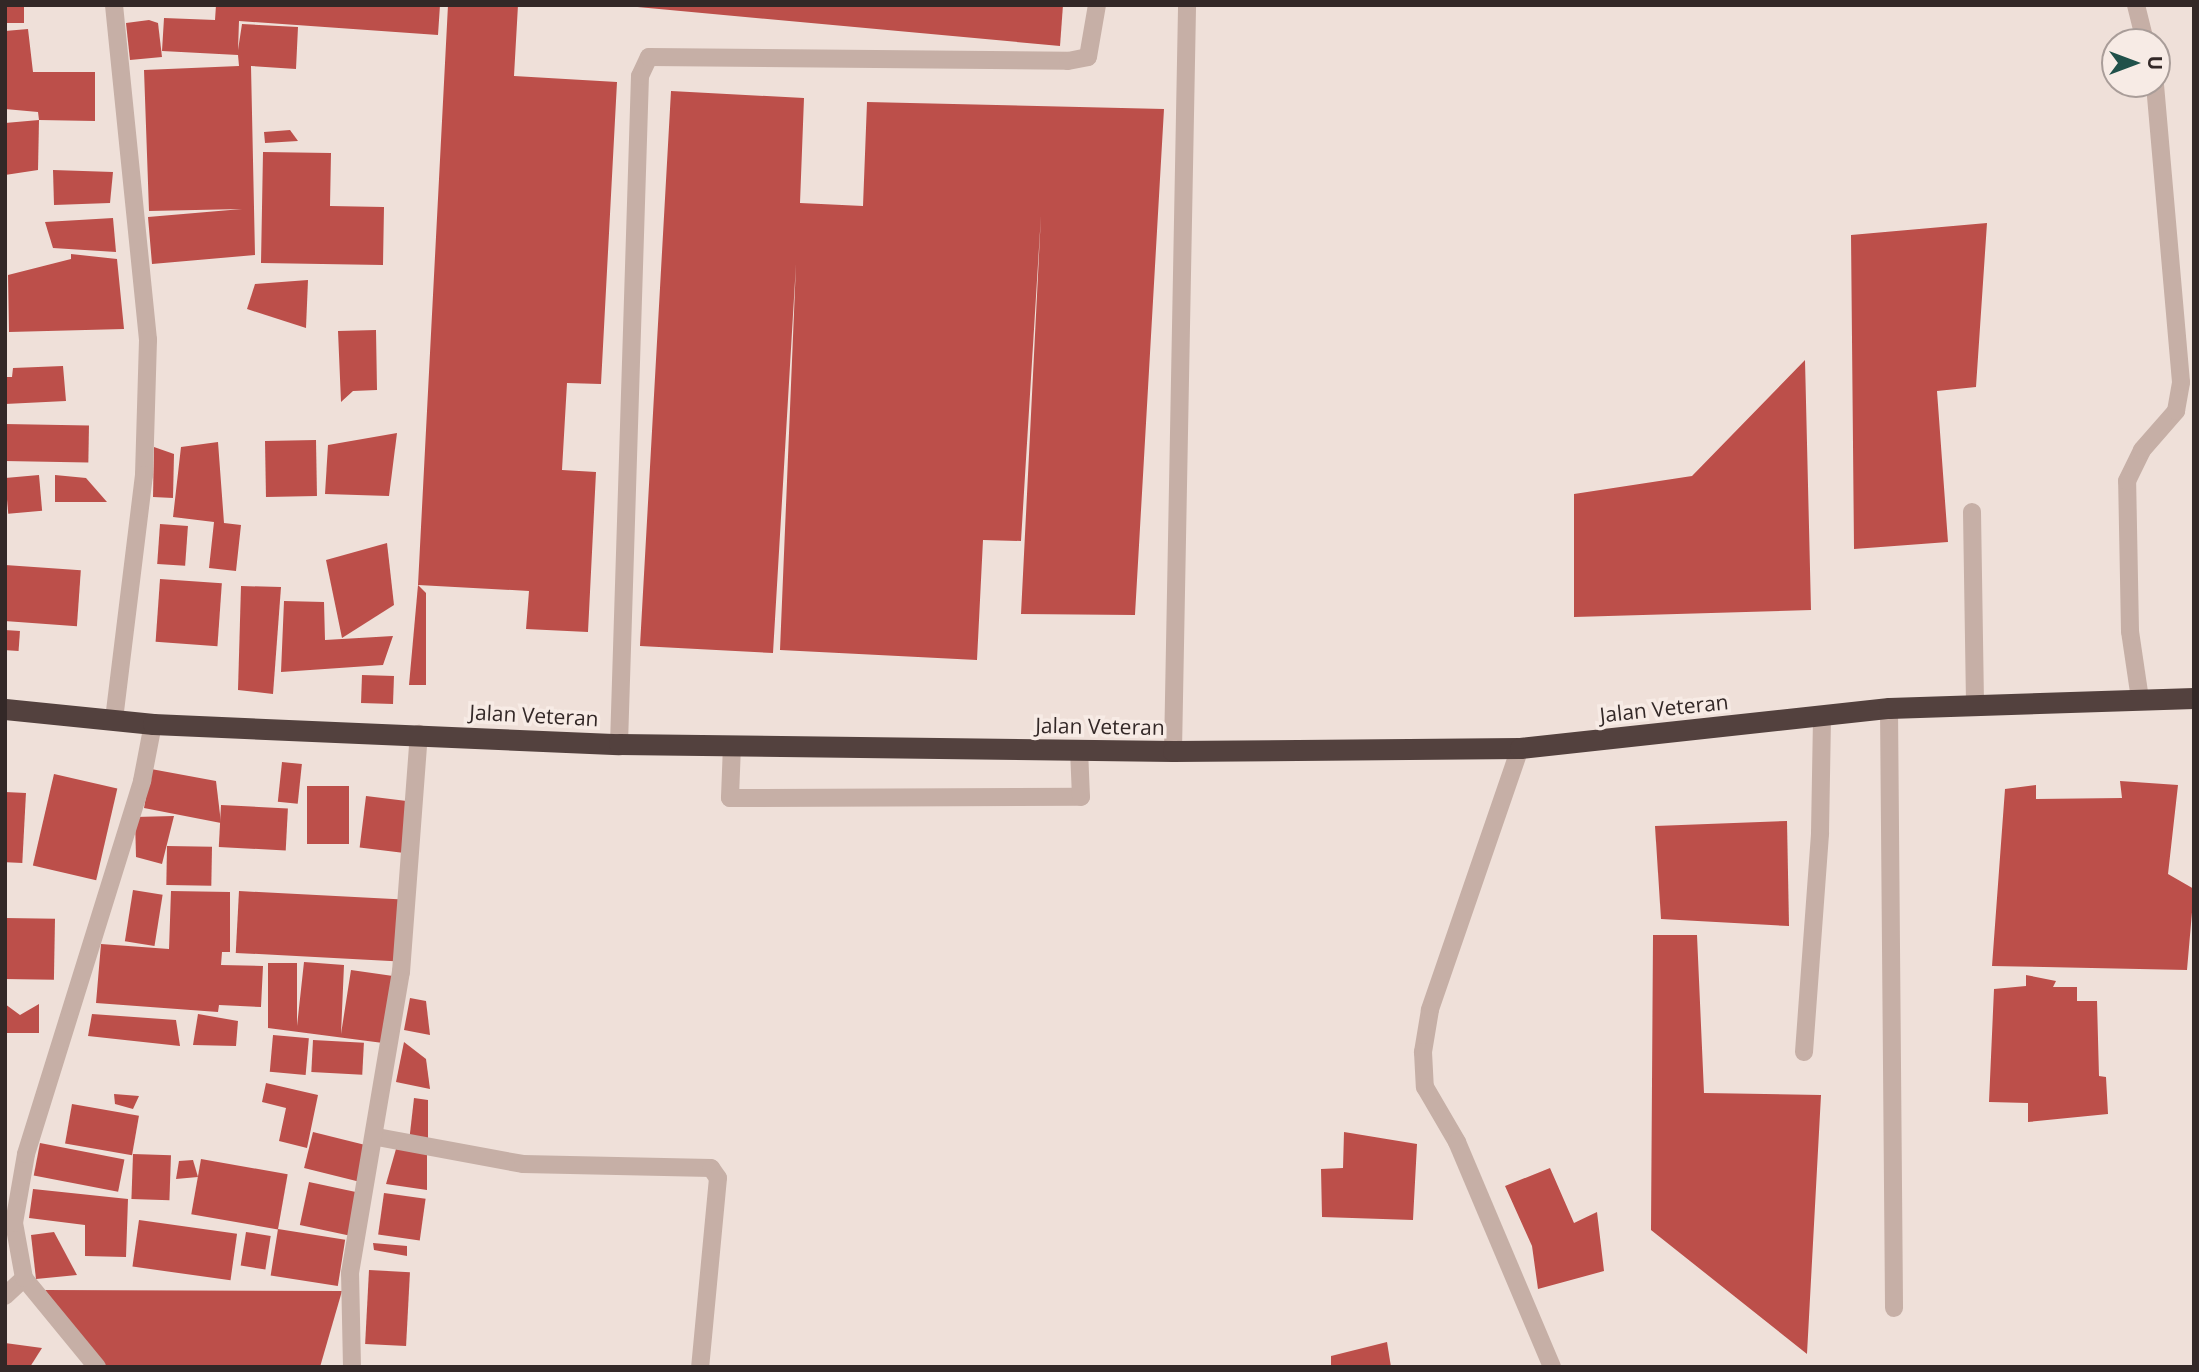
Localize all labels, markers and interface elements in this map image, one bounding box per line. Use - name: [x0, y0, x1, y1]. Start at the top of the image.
- north arrow: [2101, 28, 2171, 98]
- text: U: [2142, 56, 2168, 70]
- street label: Jalan Veteran: [1598, 689, 1730, 727]
- street label: Jalan Veteran: [469, 699, 599, 731]
- street label: Jalan Veteran: [1035, 712, 1165, 740]

